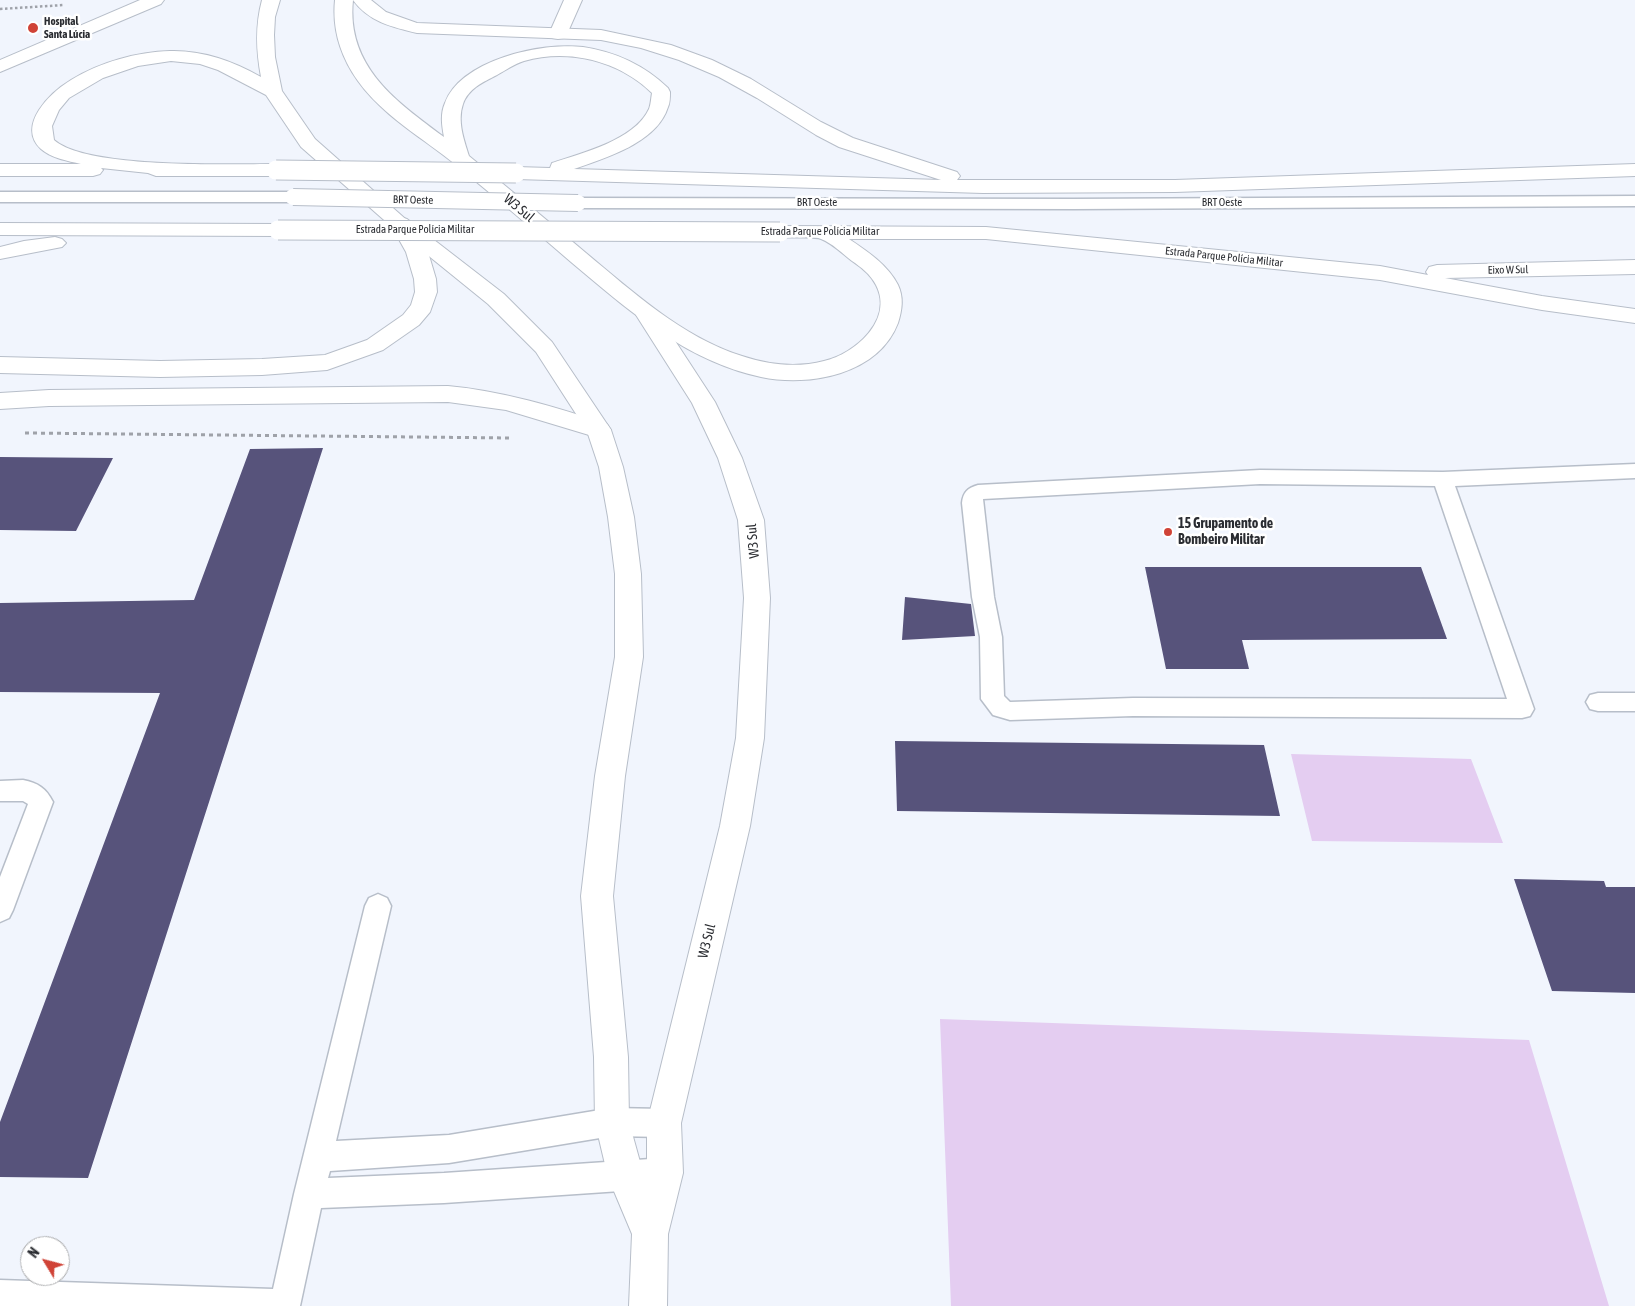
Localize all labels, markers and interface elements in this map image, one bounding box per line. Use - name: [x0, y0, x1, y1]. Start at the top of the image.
- place label: Hospital Santa Lúcia: [44, 15, 90, 41]
- marker: Hospital Santa Lúcia: [26, 21, 40, 35]
- street label: W3 Sul: [500, 190, 538, 226]
- street label: BRT Oeste: [393, 193, 433, 207]
- street label: BRT Oeste: [797, 196, 837, 210]
- street label: BRT Oeste: [1202, 196, 1242, 210]
- street label: Estrada Parque Polícia Militar: [356, 223, 474, 237]
- street label: Estrada Parque Polícia Militar: [761, 225, 879, 239]
- street label: Estrada Parque Polícia Militar: [1165, 244, 1283, 270]
- street label: Eixo W Sul: [1488, 263, 1528, 277]
- place label: 15 Grupamento de Bombeiro Militar: [1178, 516, 1273, 548]
- street label: W3 Sul: [743, 523, 763, 559]
- marker: 15 Grupamento de Bombeiro Militar: [1162, 526, 1174, 538]
- street label: W3 Sul: [695, 922, 719, 960]
- north arrow: [20, 1236, 70, 1286]
- text: N: [25, 1244, 43, 1261]

